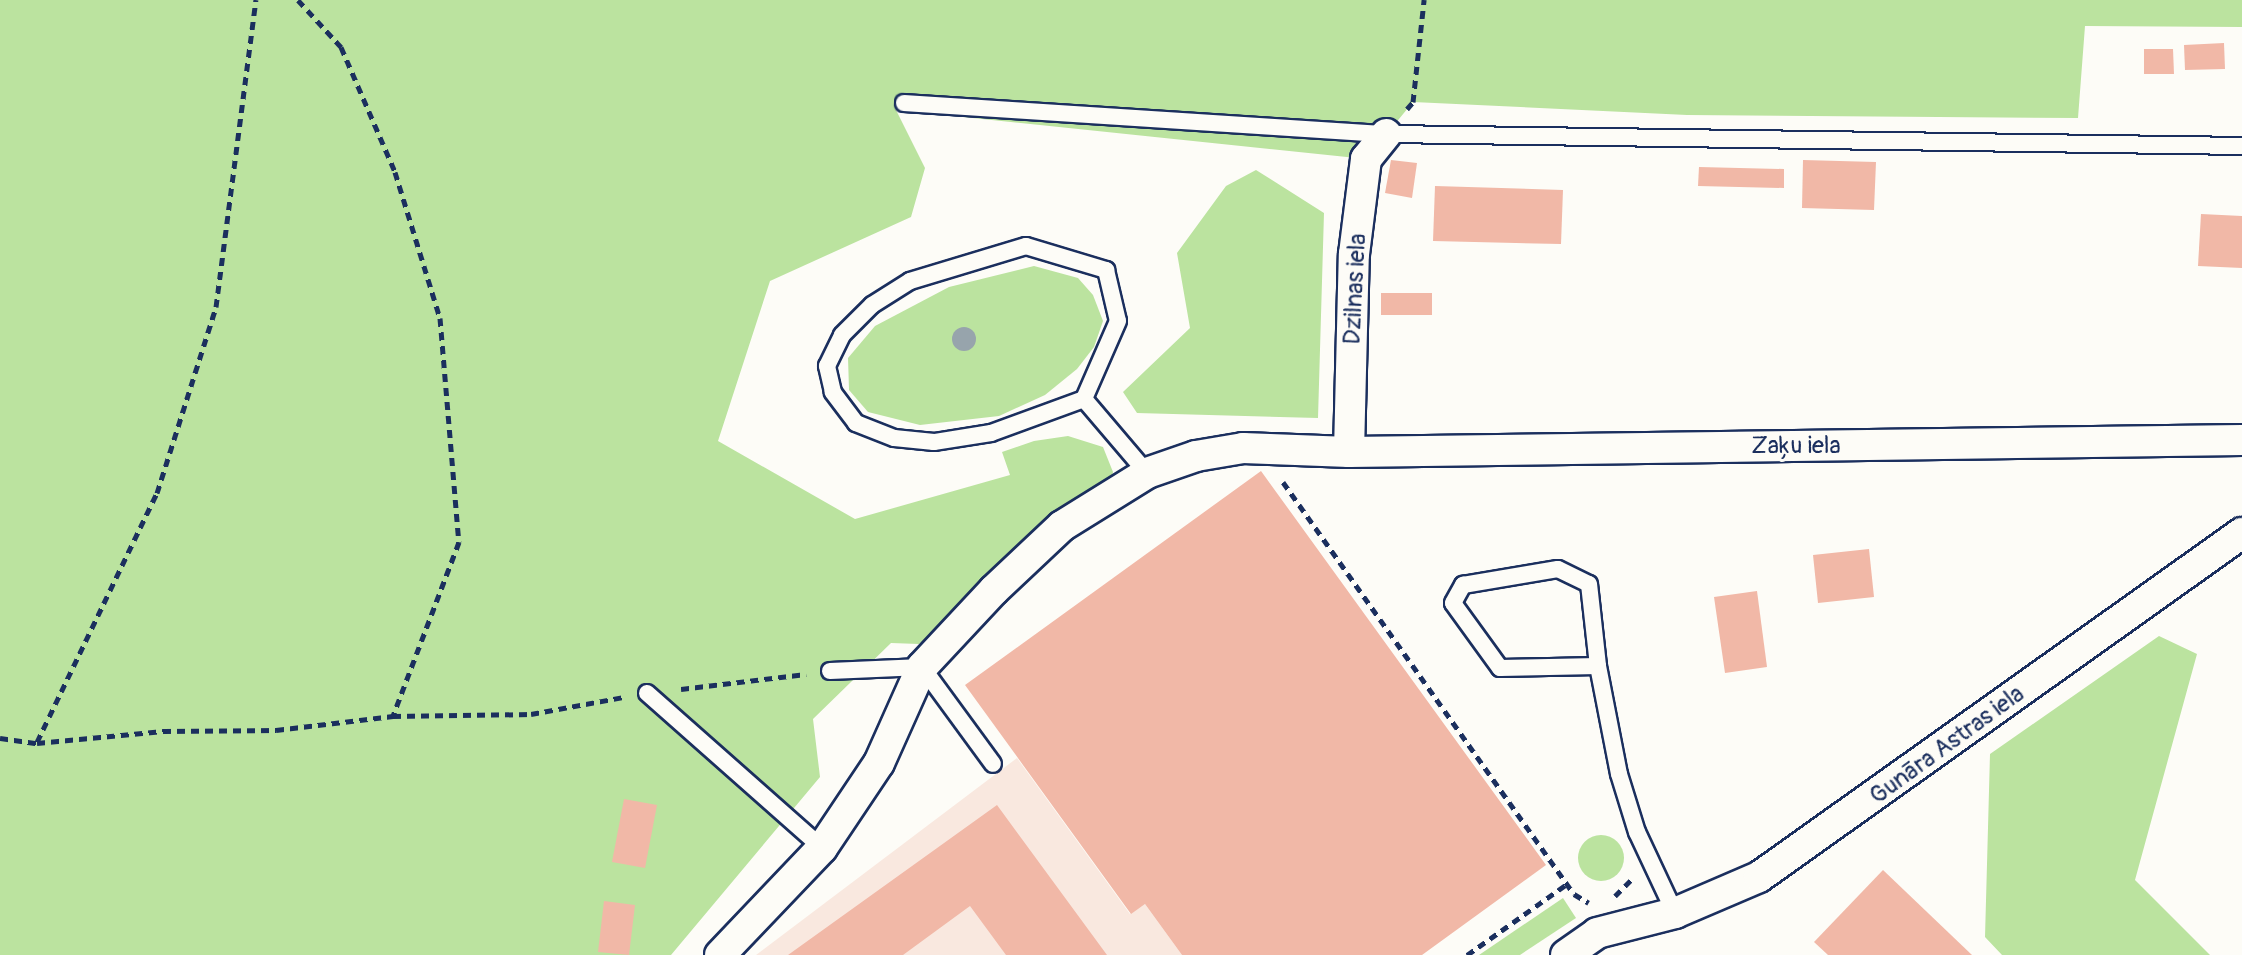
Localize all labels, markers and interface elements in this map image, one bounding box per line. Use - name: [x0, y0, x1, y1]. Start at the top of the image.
- street label: Dzilnas iela: [1338, 233, 1372, 345]
- street label: Zaķu iela: [1751, 432, 1841, 460]
- street label: Gunāra Astras iela: [1864, 679, 2030, 811]

